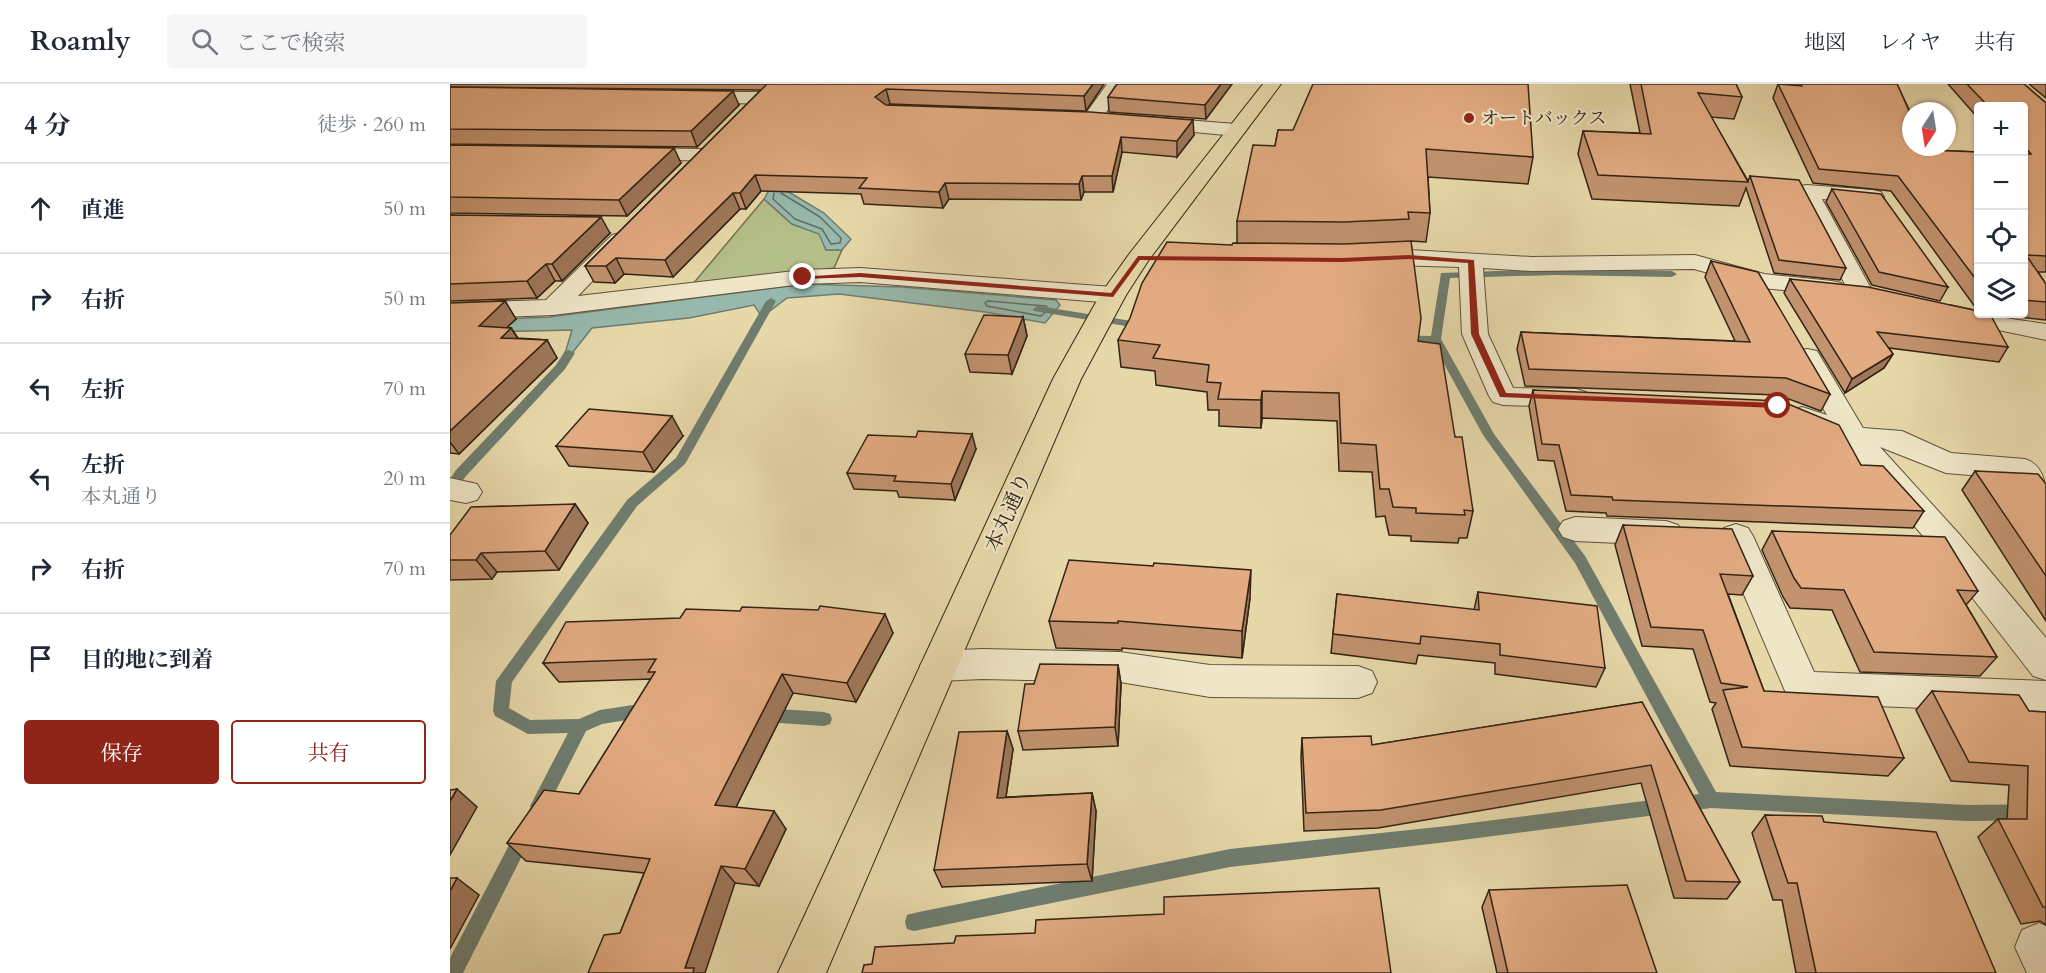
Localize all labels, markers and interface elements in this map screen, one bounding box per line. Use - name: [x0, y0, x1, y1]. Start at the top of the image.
- search box: [167, 14, 587, 68]
- text: Roamly: [30, 22, 131, 60]
- icon: search: [188, 25, 221, 58]
- text: ここで検索: [236, 28, 346, 58]
- text: 地図: [1804, 28, 1846, 57]
- text: レイヤ: [1879, 28, 1941, 57]
- text: 共有: [1974, 28, 2016, 57]
- north arrow: [1902, 102, 1956, 156]
- map controls: [1974, 102, 2028, 318]
- button: +: [1974, 102, 2028, 156]
- place label: オートバックス: [1481, 106, 1606, 131]
- text: 4 分: [24, 108, 70, 143]
- text: 徒歩 · 260 m: [317, 111, 426, 138]
- marker: オートバックス: [1462, 111, 1476, 125]
- button: −: [1974, 156, 2028, 210]
- icon: ahead: [24, 192, 57, 225]
- text: 直進: [81, 195, 125, 225]
- text: 50 m: [383, 195, 426, 222]
- button: locate: [1974, 210, 2028, 264]
- route end: [789, 263, 815, 289]
- button: layers: [1974, 264, 2028, 318]
- icon: right: [24, 282, 57, 315]
- text: 右折: [81, 285, 125, 315]
- text: 50 m: [383, 285, 426, 312]
- icon: left: [24, 372, 57, 405]
- text: 左折: [81, 375, 125, 405]
- text: 70 m: [383, 375, 426, 402]
- route start: [1764, 392, 1790, 418]
- text: 左折: [81, 450, 125, 480]
- icon: left: [24, 462, 57, 495]
- text: 20 m: [383, 465, 426, 492]
- street label: 本丸通り: [978, 468, 1039, 556]
- text: 本丸通り: [81, 483, 161, 510]
- icon: right: [24, 552, 57, 585]
- text: 右折: [81, 555, 125, 585]
- text: 70 m: [383, 555, 426, 582]
- icon: arrive: [24, 642, 57, 675]
- text: 目的地に到着: [81, 645, 213, 675]
- button: 保存: [24, 720, 219, 784]
- button: 共有: [231, 720, 426, 784]

